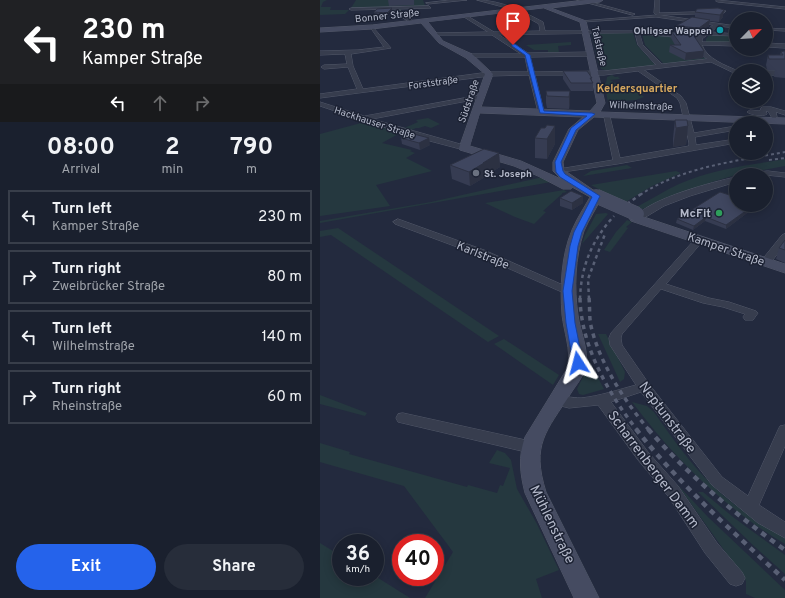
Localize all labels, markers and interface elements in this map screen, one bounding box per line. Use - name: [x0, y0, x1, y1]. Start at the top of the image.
- pin: [496, 4, 530, 45]
- street label: Bonner Straße: [354, 7, 420, 26]
- icon: arrive: [502, 10, 524, 32]
- north arrow: [729, 12, 773, 56]
- map controls: [729, 12, 773, 212]
- text: 230 m: [82, 13, 165, 49]
- icon: left: [16, 16, 68, 68]
- street label: Talstraße: [588, 25, 609, 68]
- place label: Ohligser Wappen: [634, 25, 712, 38]
- marker: Ohligser Wappen: [715, 25, 725, 35]
- text: Kamper Straße: [82, 48, 203, 71]
- button: layers: [729, 64, 773, 108]
- street label: Forststraße: [407, 74, 459, 93]
- street label: Südstraße: [456, 78, 483, 125]
- district label: Keldersquartier: [597, 82, 678, 96]
- icon: left: [107, 92, 129, 114]
- icon: ahead: [149, 92, 171, 114]
- icon: right: [191, 92, 213, 114]
- street label: Wilhelmstraße: [609, 99, 673, 114]
- street label: Hackhauser Straße: [332, 104, 417, 143]
- button: +: [729, 116, 773, 160]
- text: 08:00: [47, 133, 115, 163]
- text: 2: [165, 133, 180, 163]
- text: 790: [230, 133, 273, 163]
- text: Arrival: [61, 162, 100, 178]
- text: min: [162, 162, 183, 178]
- text: m: [246, 162, 257, 178]
- marker: St. Joseph: [471, 168, 481, 178]
- place label: St. Joseph: [484, 168, 532, 181]
- button: −: [729, 168, 773, 212]
- text: Turn left: [52, 200, 112, 219]
- icon: left: [18, 206, 40, 228]
- place label: McFit: [680, 206, 711, 222]
- text: 230 m: [258, 208, 302, 227]
- marker: McFit: [714, 208, 724, 218]
- text: Kamper Straße: [52, 219, 139, 235]
- street label: Kamper Straße: [685, 229, 766, 271]
- street label: Karlstraße: [454, 238, 511, 274]
- text: Turn right: [52, 260, 121, 279]
- icon: right: [18, 266, 40, 288]
- text: 80 m: [267, 268, 302, 287]
- text: Zweibrücker Straße: [52, 279, 165, 295]
- text: Turn left: [52, 320, 112, 339]
- icon: left: [18, 326, 40, 348]
- text: 140 m: [262, 328, 302, 347]
- text: Wilhelmstraße: [52, 339, 135, 355]
- position arrow: [557, 342, 599, 384]
- street label: Neptunstraße: [634, 379, 699, 457]
- text: Turn right: [52, 380, 121, 399]
- icon: right: [18, 386, 40, 408]
- text: 60 m: [267, 388, 302, 407]
- text: Rheinstraße: [52, 399, 122, 415]
- street label: Scharrenberger Damm: [603, 408, 702, 532]
- street label: Mühlenstraße: [525, 483, 578, 567]
- speed limit sign: 40: [392, 534, 444, 586]
- text: 36: [346, 542, 370, 568]
- button: Exit: [16, 544, 156, 590]
- button: Share: [164, 544, 304, 590]
- text: km/h: [346, 563, 370, 576]

